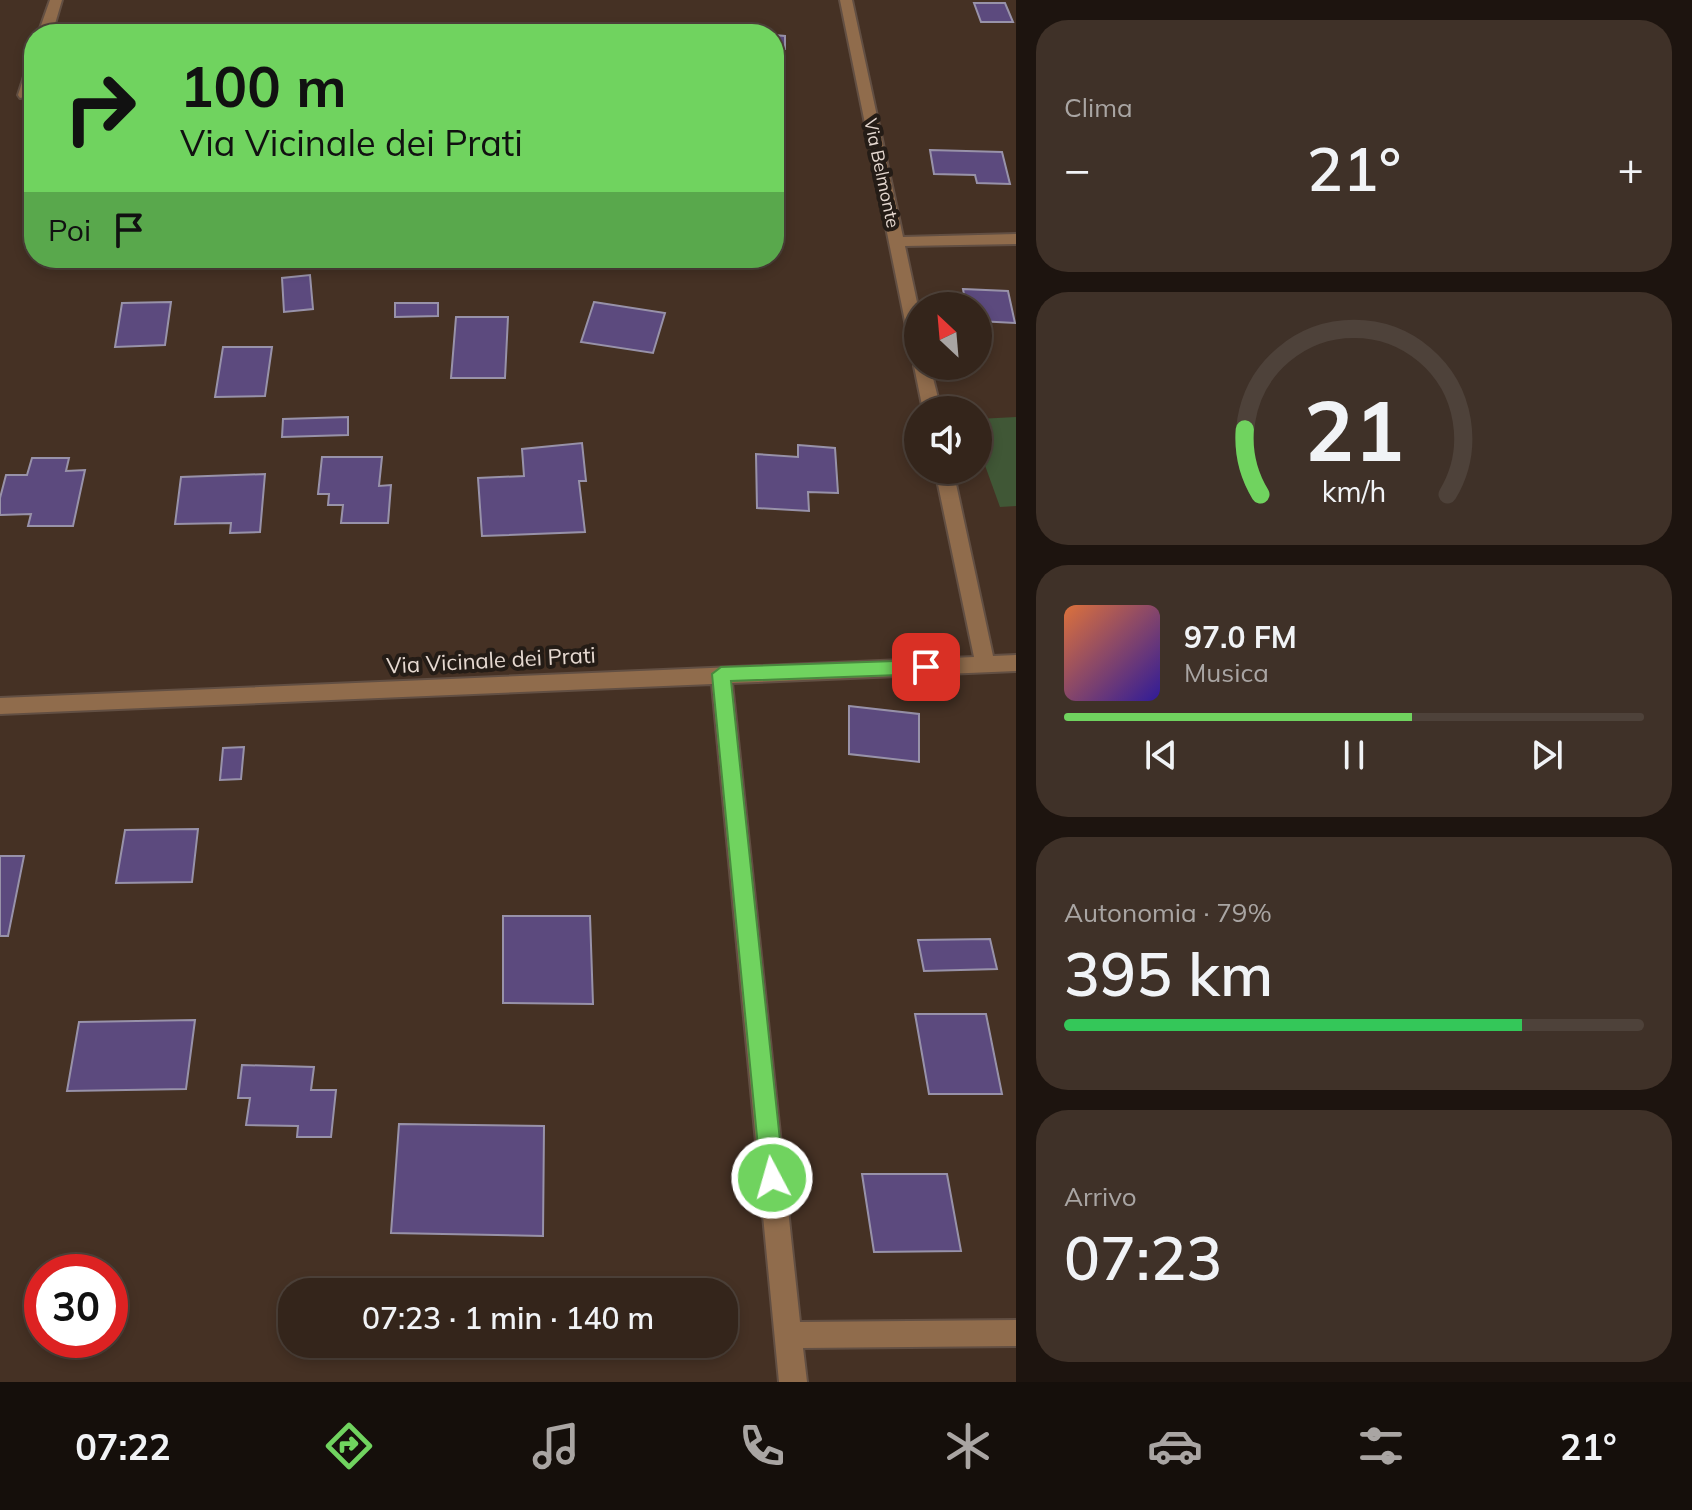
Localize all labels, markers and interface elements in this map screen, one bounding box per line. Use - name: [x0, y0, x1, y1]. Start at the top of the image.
- text: 100 m: [180, 51, 347, 121]
- icon: right: [48, 56, 152, 160]
- text: Clima: [1064, 91, 1133, 124]
- street label: Via Belmonte: [859, 116, 905, 230]
- text: Via Vicinale dei Prati: [180, 120, 523, 165]
- text: 21°: [1307, 131, 1401, 206]
- text: −: [1064, 141, 1090, 196]
- text: +: [1618, 141, 1644, 196]
- icon: arrive: [107, 208, 151, 252]
- text: Poi: [48, 211, 91, 249]
- north arrow: [904, 292, 992, 380]
- map controls: [904, 292, 992, 484]
- text: 21: [1304, 376, 1404, 481]
- button: sound: [904, 396, 992, 484]
- text: km/h: [1322, 473, 1386, 509]
- text: 97.0 FM: [1184, 618, 1297, 656]
- pin: [892, 633, 960, 701]
- street label: Via Vicinale dei Prati: [386, 641, 596, 679]
- icon: arrive: [904, 645, 948, 689]
- text: Musica: [1184, 656, 1269, 689]
- icon: previous: [1139, 733, 1183, 777]
- icon: pause: [1332, 733, 1376, 777]
- icon: next: [1525, 733, 1569, 777]
- text: Autonomia · 79%: [1064, 896, 1272, 929]
- text: 395 km: [1064, 936, 1273, 1011]
- position arrow: [730, 1136, 814, 1220]
- text: Arrivo: [1064, 1180, 1137, 1213]
- text: 07:23: [1064, 1220, 1222, 1295]
- speed limit sign: 30: [24, 1254, 128, 1358]
- text: 07:23 · 1 min · 140 m: [362, 1299, 654, 1337]
- icon: directions: [321, 1418, 377, 1474]
- icon: music: [528, 1418, 584, 1474]
- icon: phone: [734, 1418, 790, 1474]
- icon: climate: [940, 1418, 996, 1474]
- icon: car: [1147, 1418, 1203, 1474]
- icon: filters: [1353, 1418, 1409, 1474]
- text: 07:22: [75, 1424, 171, 1469]
- text: 21°: [1560, 1424, 1617, 1469]

